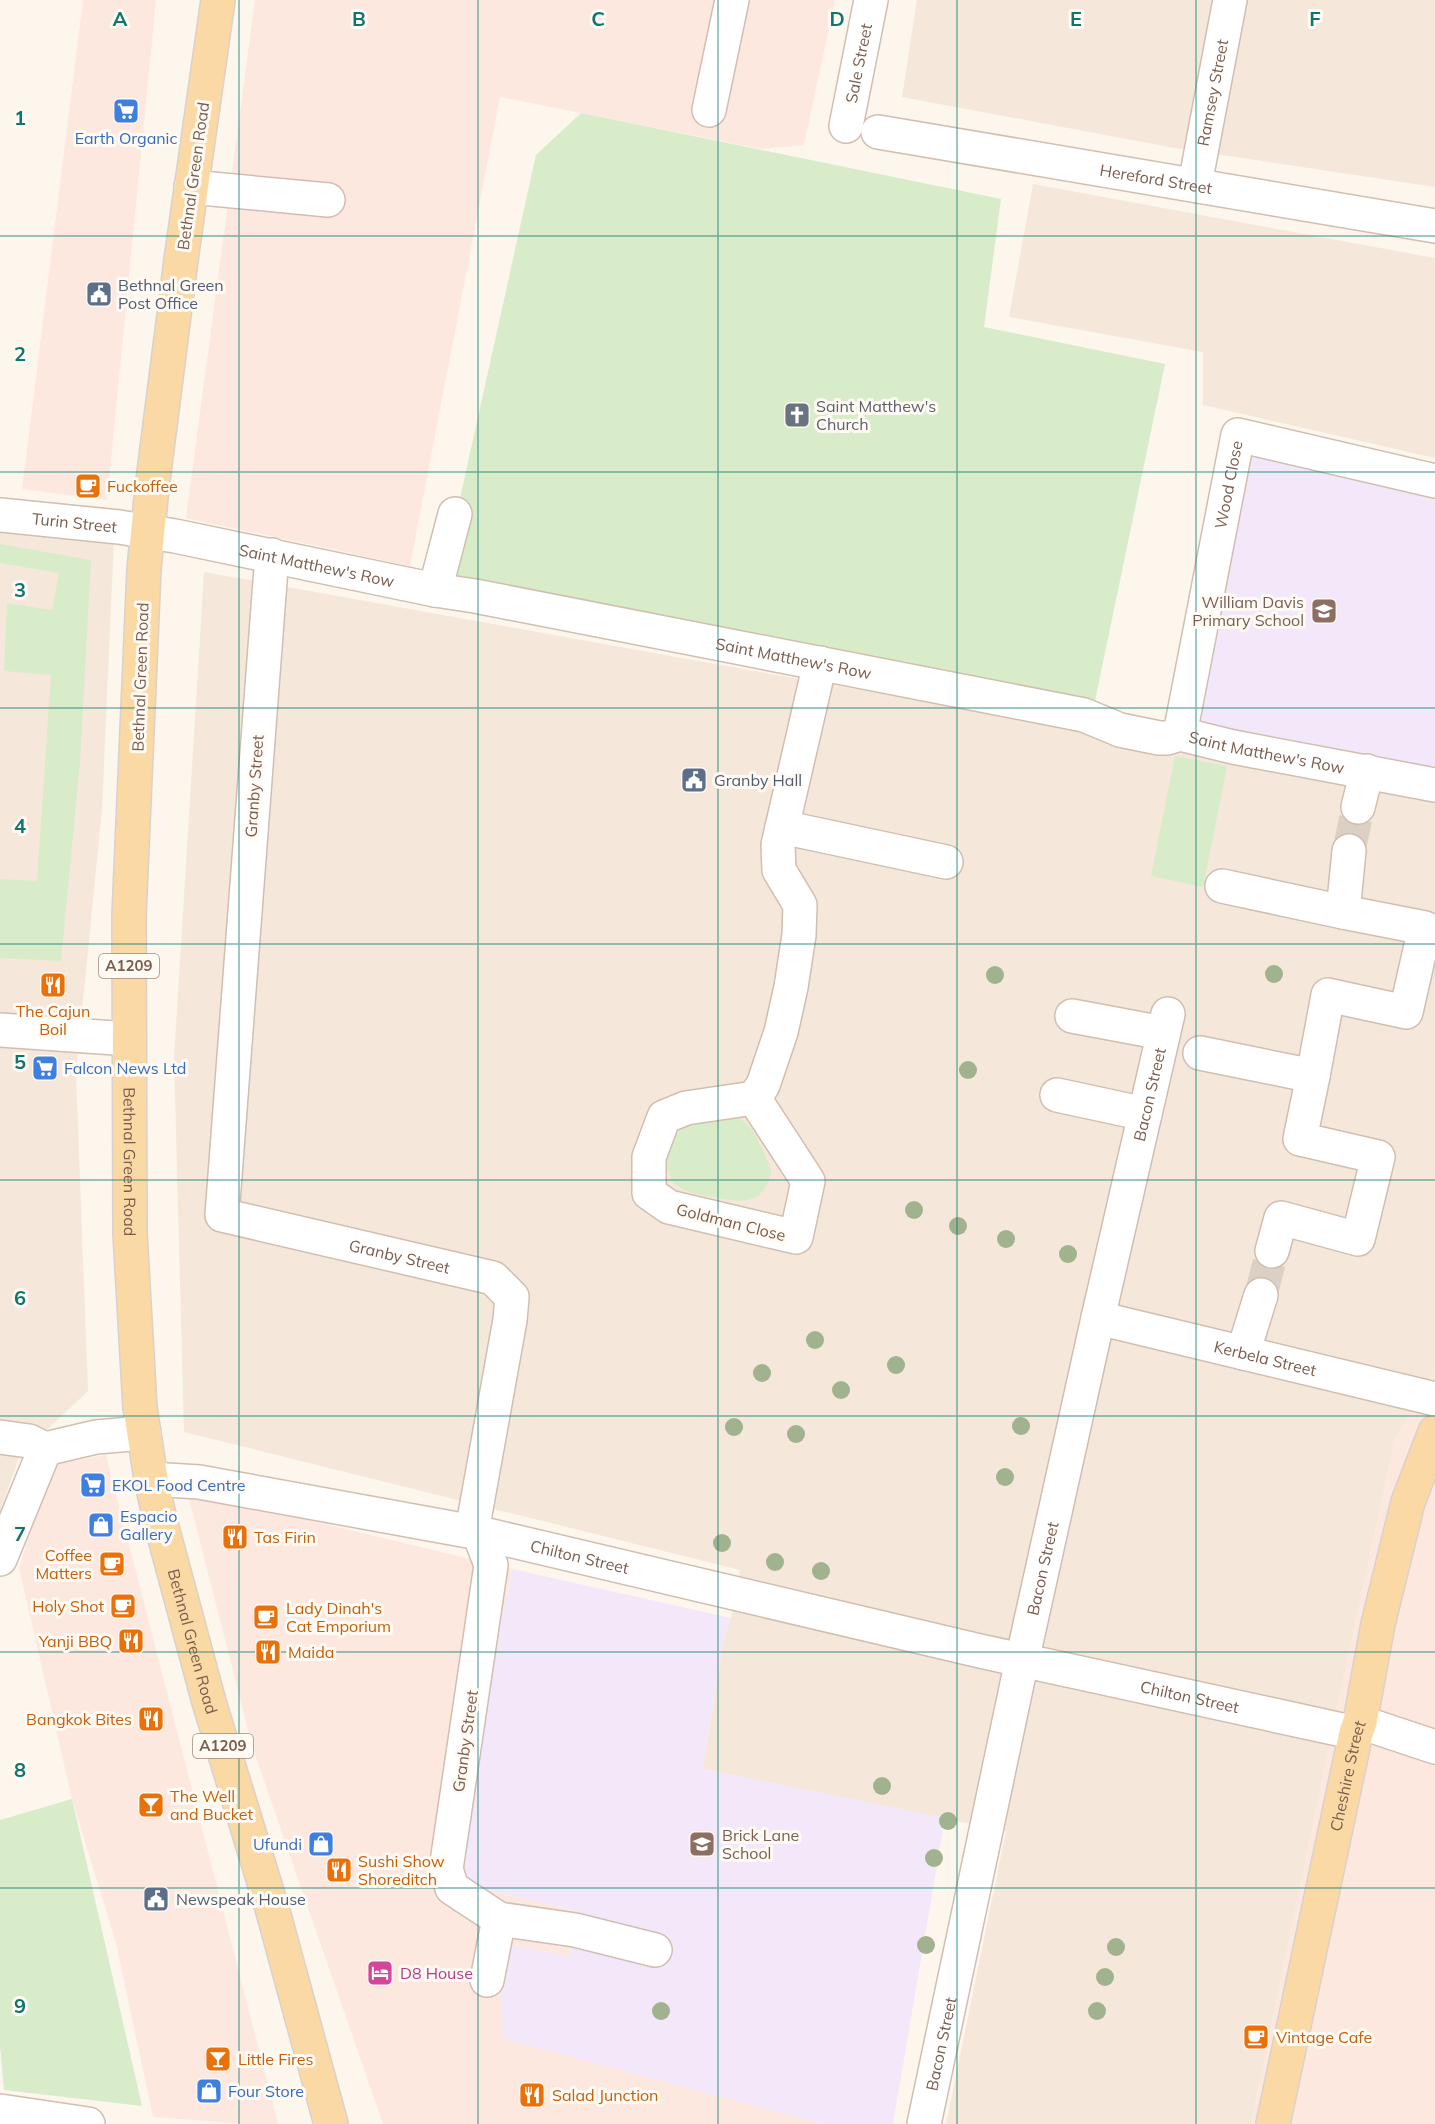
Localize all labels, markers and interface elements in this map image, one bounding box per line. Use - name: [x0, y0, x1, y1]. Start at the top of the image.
- text: A: [113, 6, 128, 31]
- text: B: [352, 6, 366, 31]
- text: C: [591, 6, 605, 31]
- text: D: [829, 6, 845, 31]
- text: E: [1070, 6, 1082, 31]
- text: F: [1309, 6, 1321, 31]
- street label: Sale Street: [841, 21, 876, 105]
- street label: Ramsey Street: [1192, 37, 1232, 148]
- supermarket icon: Earth Organic: [111, 96, 141, 126]
- street label: Bethnal Green Road: [173, 101, 213, 251]
- text: 1: [14, 105, 26, 130]
- place label: Earth Organic: [75, 128, 177, 148]
- street label: Hereford Street: [1098, 160, 1214, 198]
- place label: Bethnal Green Post Office: [118, 275, 224, 313]
- public building icon: Bethnal Green Post Office: [84, 279, 114, 309]
- text: 2: [14, 341, 26, 366]
- place label: Saint Matthew's Church: [816, 396, 936, 434]
- church icon: Saint Matthew's Church: [782, 400, 812, 430]
- street label: Wood Close: [1210, 439, 1247, 530]
- cafe icon: Fuckoffee: [73, 471, 103, 501]
- place label: Fuckoffee: [107, 476, 178, 496]
- street label: Turin Street: [31, 508, 118, 537]
- street label: Saint Matthew's Row: [237, 540, 396, 591]
- text: 3: [14, 577, 26, 602]
- place label: William Davis Primary School: [1192, 592, 1304, 630]
- school or university icon: William Davis Primary School: [1309, 596, 1339, 626]
- street label: Bethnal Green Road: [127, 602, 153, 752]
- street label: Saint Matthew's Row: [714, 633, 873, 683]
- street label: Saint Matthew's Row: [1187, 727, 1346, 778]
- street label: Granby Street: [240, 734, 268, 838]
- public building icon: Granby Hall: [679, 765, 709, 795]
- place label: Granby Hall: [714, 770, 802, 790]
- text: 4: [14, 813, 26, 838]
- road number: A1209: [99, 954, 159, 978]
- restaurant icon: The Cajun Boil: [38, 970, 68, 1000]
- place label: The Cajun Boil: [16, 1001, 90, 1039]
- street label: Bacon Street: [1129, 1045, 1170, 1143]
- text: 5: [14, 1049, 26, 1074]
- supermarket icon: Falcon News Ltd: [30, 1053, 60, 1083]
- place label: Falcon News Ltd: [64, 1058, 186, 1078]
- street label: Bethnal Green Road: [120, 1087, 140, 1236]
- street label: Goldman Close: [674, 1199, 788, 1245]
- street label: Granby Street: [347, 1235, 452, 1278]
- text: 6: [14, 1285, 26, 1310]
- street label: Kerbela Street: [1212, 1336, 1319, 1380]
- supermarket icon: EKOL Food Centre: [78, 1470, 108, 1500]
- place label: EKOL Food Centre: [112, 1475, 246, 1495]
- place label: Espacio Gallery: [120, 1506, 177, 1544]
- shop icon: Espacio Gallery: [86, 1510, 116, 1540]
- street label: Bacon Street: [1022, 1519, 1063, 1617]
- text: 7: [14, 1521, 26, 1546]
- restaurant icon: Tas Firin: [220, 1522, 250, 1552]
- place label: Tas Firin: [254, 1527, 316, 1547]
- street label: Chilton Street: [528, 1535, 631, 1578]
- place label: Coffee Matters: [35, 1545, 92, 1583]
- cafe icon: Coffee Matters: [97, 1549, 127, 1579]
- street label: Bethnal Green Road: [164, 1567, 222, 1716]
- cafe icon: Holy Shot: [108, 1591, 138, 1621]
- place label: Holy Shot: [32, 1596, 104, 1616]
- place label: Lady Dinah's Cat Emporium: [286, 1598, 391, 1636]
- cafe icon: Lady Dinah's Cat Emporium: [251, 1602, 281, 1632]
- restaurant icon: Yanji BBQ: [116, 1626, 146, 1656]
- place label: Yanji BBQ: [38, 1631, 112, 1651]
- restaurant icon: Maida: [253, 1637, 283, 1667]
- place label: Maida: [288, 1642, 334, 1662]
- street label: Chilton Street: [1138, 1676, 1241, 1717]
- street label: Granby Street: [448, 1688, 482, 1793]
- restaurant icon: Bangkok Bites: [136, 1704, 166, 1734]
- place label: Bangkok Bites: [26, 1709, 132, 1729]
- street label: Cheshire Street: [1325, 1717, 1370, 1833]
- road number: A1209: [193, 1734, 253, 1758]
- text: 8: [14, 1757, 26, 1782]
- place label: The Well and Bucket: [170, 1786, 254, 1824]
- bar icon: The Well and Bucket: [136, 1790, 166, 1820]
- place label: Brick Lane School: [722, 1825, 799, 1863]
- shop icon: Ufundi: [306, 1829, 336, 1859]
- school or university icon: Brick Lane School: [687, 1829, 717, 1859]
- place label: Ufundi: [253, 1834, 302, 1854]
- place label: Sushi Show Shoreditch: [358, 1851, 445, 1889]
- restaurant icon: Sushi Show Shoreditch: [324, 1855, 354, 1885]
- public building icon: Newspeak House: [141, 1884, 171, 1914]
- place label: Newspeak House: [176, 1889, 306, 1909]
- hotel icon: D8 House: [365, 1958, 395, 1988]
- place label: D8 House: [400, 1963, 473, 1983]
- text: 9: [14, 1993, 26, 2018]
- street label: Bacon Street: [921, 1995, 961, 2092]
- cafe icon: Vintage Cafe: [1241, 2022, 1271, 2052]
- place label: Vintage Cafe: [1276, 2027, 1372, 2047]
- bar icon: Little Fires: [203, 2044, 233, 2074]
- place label: Little Fires: [238, 2049, 313, 2069]
- shop icon: Four Store: [194, 2076, 224, 2106]
- restaurant icon: Salad Junction: [517, 2080, 547, 2110]
- place label: Four Store: [228, 2081, 304, 2101]
- place label: Salad Junction: [552, 2085, 658, 2105]

